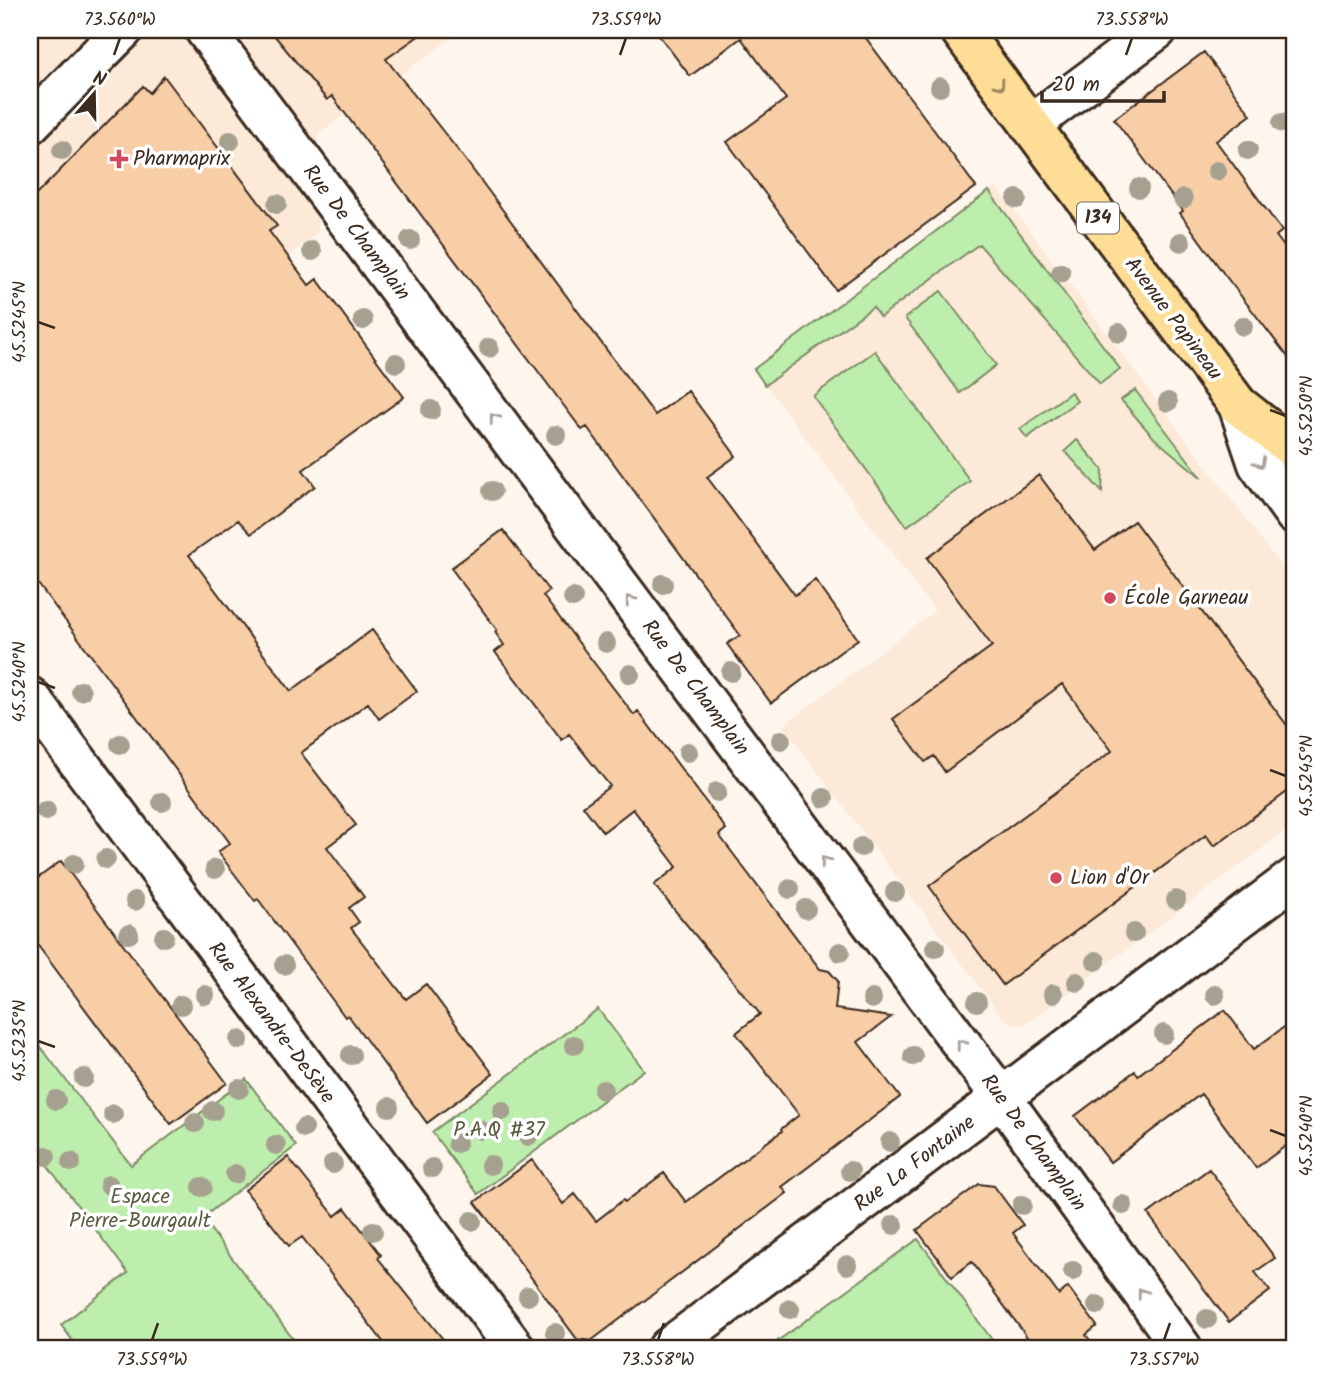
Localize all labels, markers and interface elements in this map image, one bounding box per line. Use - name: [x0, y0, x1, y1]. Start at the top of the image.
- text: 73.560°W: [84, 6, 156, 35]
- text: 73.559°W: [590, 6, 662, 35]
- text: 73.558°W: [1095, 6, 1169, 35]
- north arrow: [60, 60, 130, 130]
- scale bar: [1042, 60, 1164, 104]
- text: N: [88, 64, 110, 96]
- text: 20 m: [1052, 69, 1100, 102]
- one-way arrow: [992, 77, 1005, 89]
- place label: Pharmaprix: [133, 143, 231, 176]
- marker: Pharmaprix: [111, 151, 127, 167]
- street label: Rue De Champlain: [294, 158, 418, 308]
- road number: 134: [1077, 202, 1119, 233]
- street label: Avenue Papineau: [1116, 250, 1230, 388]
- text: 45.5245°N: [6, 281, 35, 363]
- text: 45.5250°N: [1293, 376, 1322, 456]
- one-way arrow: [490, 413, 503, 426]
- one-way arrow: [1251, 456, 1265, 469]
- place label: École Garneau: [1124, 582, 1248, 615]
- marker: École Garneau: [1102, 590, 1118, 606]
- one-way arrow: [626, 596, 639, 608]
- street label: Rue De Champlain: [633, 613, 757, 763]
- text: 45.5240°N: [6, 641, 35, 723]
- text: 45.5245°N: [1293, 735, 1322, 817]
- one-way arrow: [821, 857, 833, 869]
- place label: Lion d'Or: [1070, 862, 1150, 895]
- marker: Lion d'Or: [1048, 870, 1064, 886]
- street label: Rue Alexandre-DeSève: [199, 935, 343, 1112]
- text: 45.5235°N: [6, 1000, 35, 1082]
- one-way arrow: [956, 1039, 969, 1052]
- street label: Rue De Champlain: [972, 1067, 1094, 1219]
- text: 45.5240°N: [1293, 1095, 1322, 1177]
- street label: Rue La Fontaine: [847, 1107, 983, 1221]
- park label: P.A.Q #37: [453, 1114, 546, 1147]
- park label: Espace Pierre-Bourgault: [69, 1181, 212, 1238]
- one-way arrow: [1138, 1288, 1150, 1301]
- text: 73.559°W: [116, 1346, 188, 1375]
- text: 73.558°W: [621, 1346, 695, 1375]
- text: 73.557°W: [1129, 1346, 1199, 1375]

